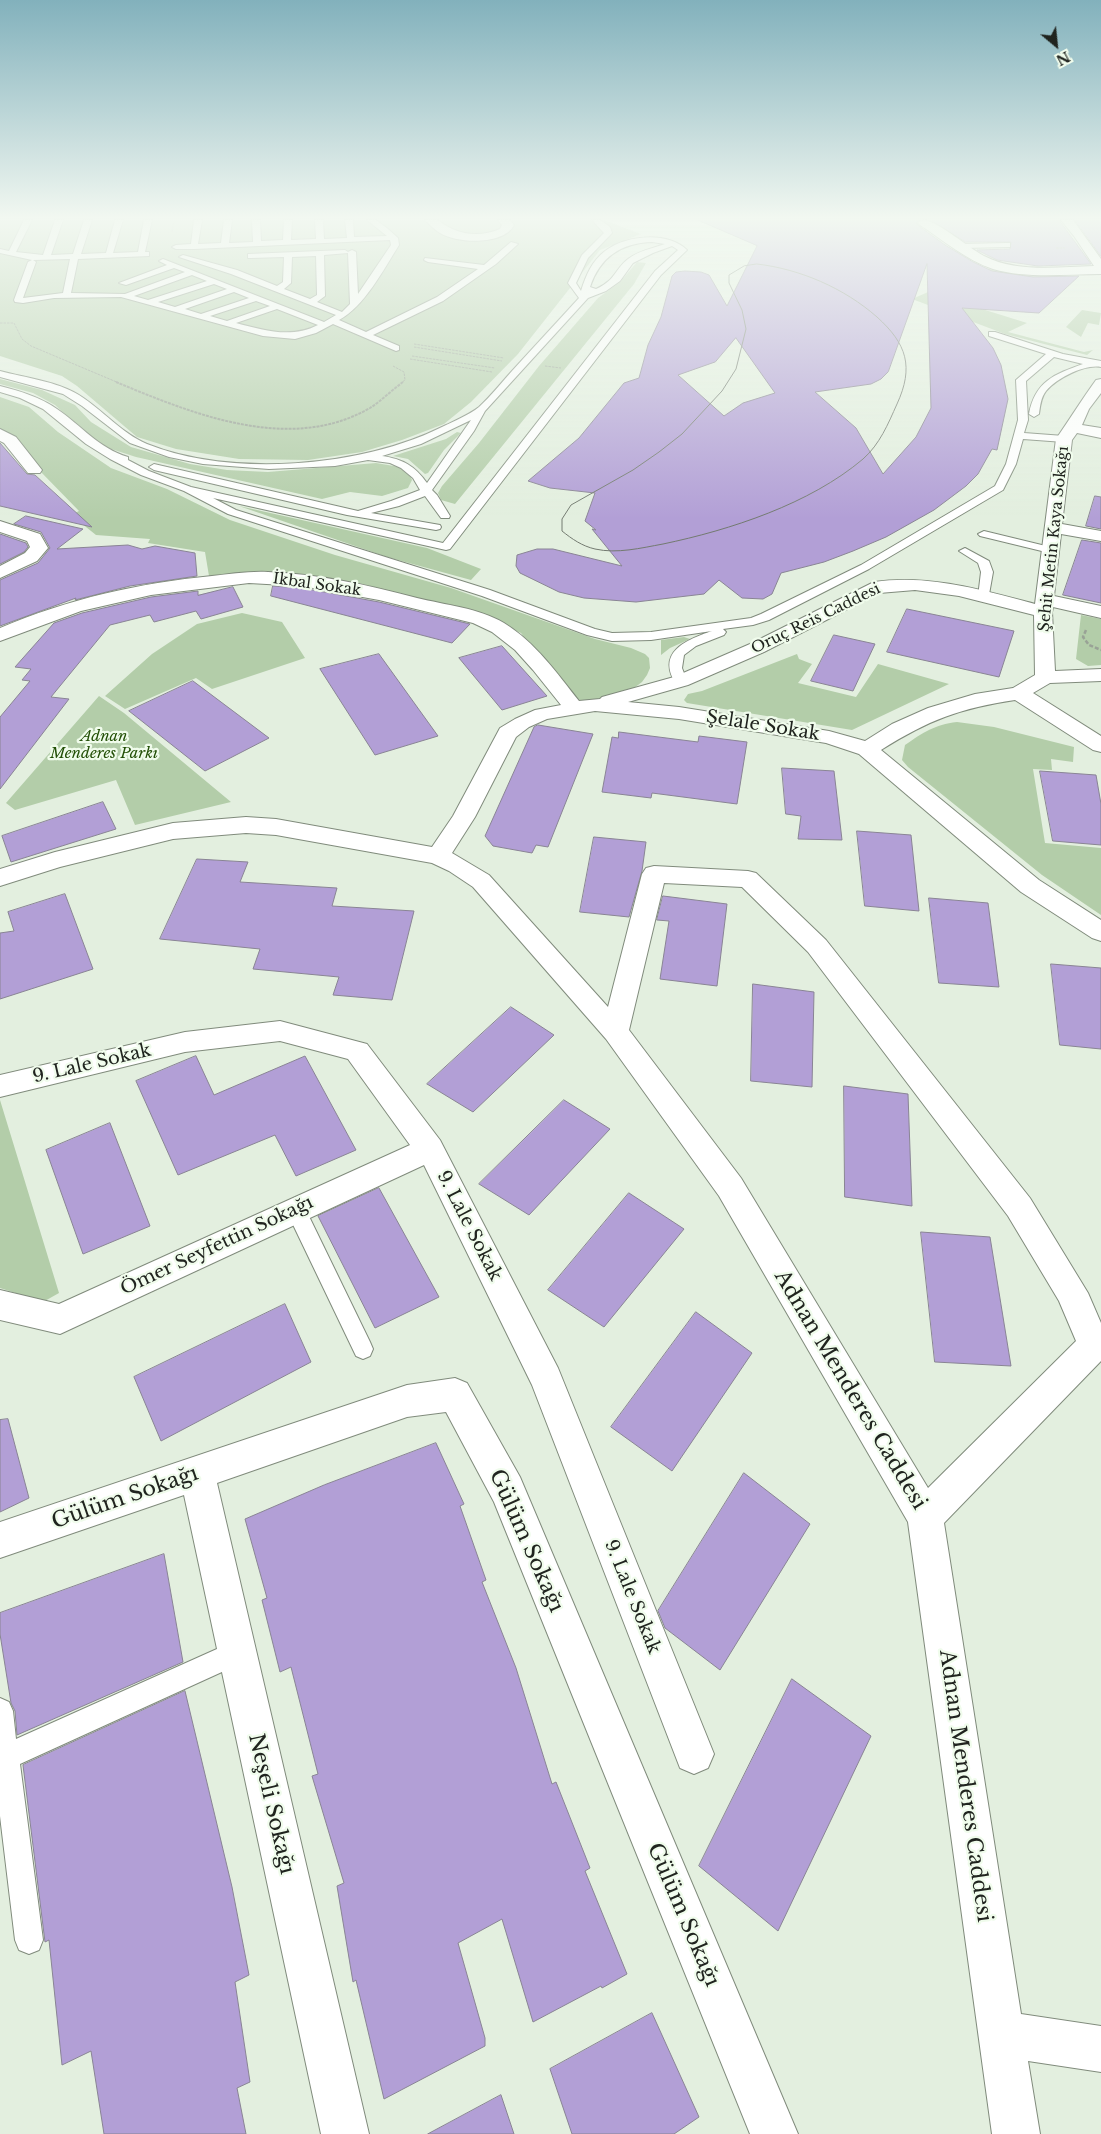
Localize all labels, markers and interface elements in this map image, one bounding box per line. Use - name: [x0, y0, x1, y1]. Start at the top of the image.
- north arrow: [1031, 20, 1081, 70]
- text: N: [1053, 47, 1073, 69]
- street label: Şehit Metin Kaya Sokağı: [1035, 445, 1073, 633]
- street label: İkbal Sokak: [272, 570, 362, 600]
- street label: Oruç Reis Caddesi: [749, 580, 883, 658]
- street label: Şelale Sokak: [705, 706, 821, 746]
- park label: Adnan Menderes Parkı: [50, 728, 158, 763]
- street label: 9. Lale Sokak: [31, 1040, 153, 1088]
- street label: 9. Lale Sokak: [432, 1167, 506, 1285]
- street label: Ömer Seyfettin Sokağı: [117, 1192, 317, 1300]
- street label: Adnan Menderes Caddesi: [768, 1266, 932, 1514]
- street label: Gülüm Sokağı: [48, 1461, 202, 1535]
- street label: Gülüm Sokağı: [483, 1466, 569, 1616]
- street label: 9. Lale Sokak: [599, 1537, 665, 1657]
- street label: Adnan Menderes Caddesi: [933, 1648, 997, 1924]
- street label: Neşeli Sokağı: [243, 1731, 299, 1877]
- street label: Gülüm Sokağı: [641, 1839, 725, 1991]

